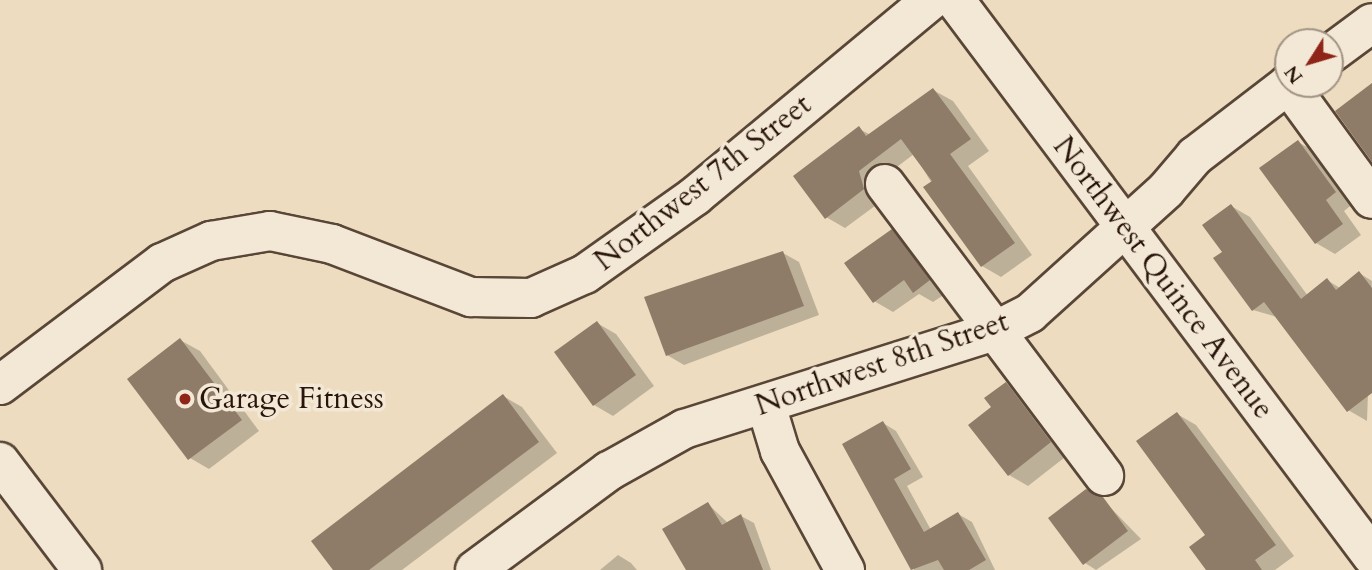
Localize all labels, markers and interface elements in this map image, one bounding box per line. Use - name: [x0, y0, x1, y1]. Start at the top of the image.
- north arrow: [1274, 28, 1344, 98]
- text: N: [1278, 60, 1309, 89]
- street label: Northwest 7th Street: [587, 87, 819, 279]
- street label: Northwest Quince Avenue: [1045, 130, 1281, 426]
- street label: Northwest 8th Street: [751, 304, 1013, 424]
- place label: Garage Fitness: [199, 381, 384, 417]
- marker: Garage Fitness: [177, 391, 193, 407]

